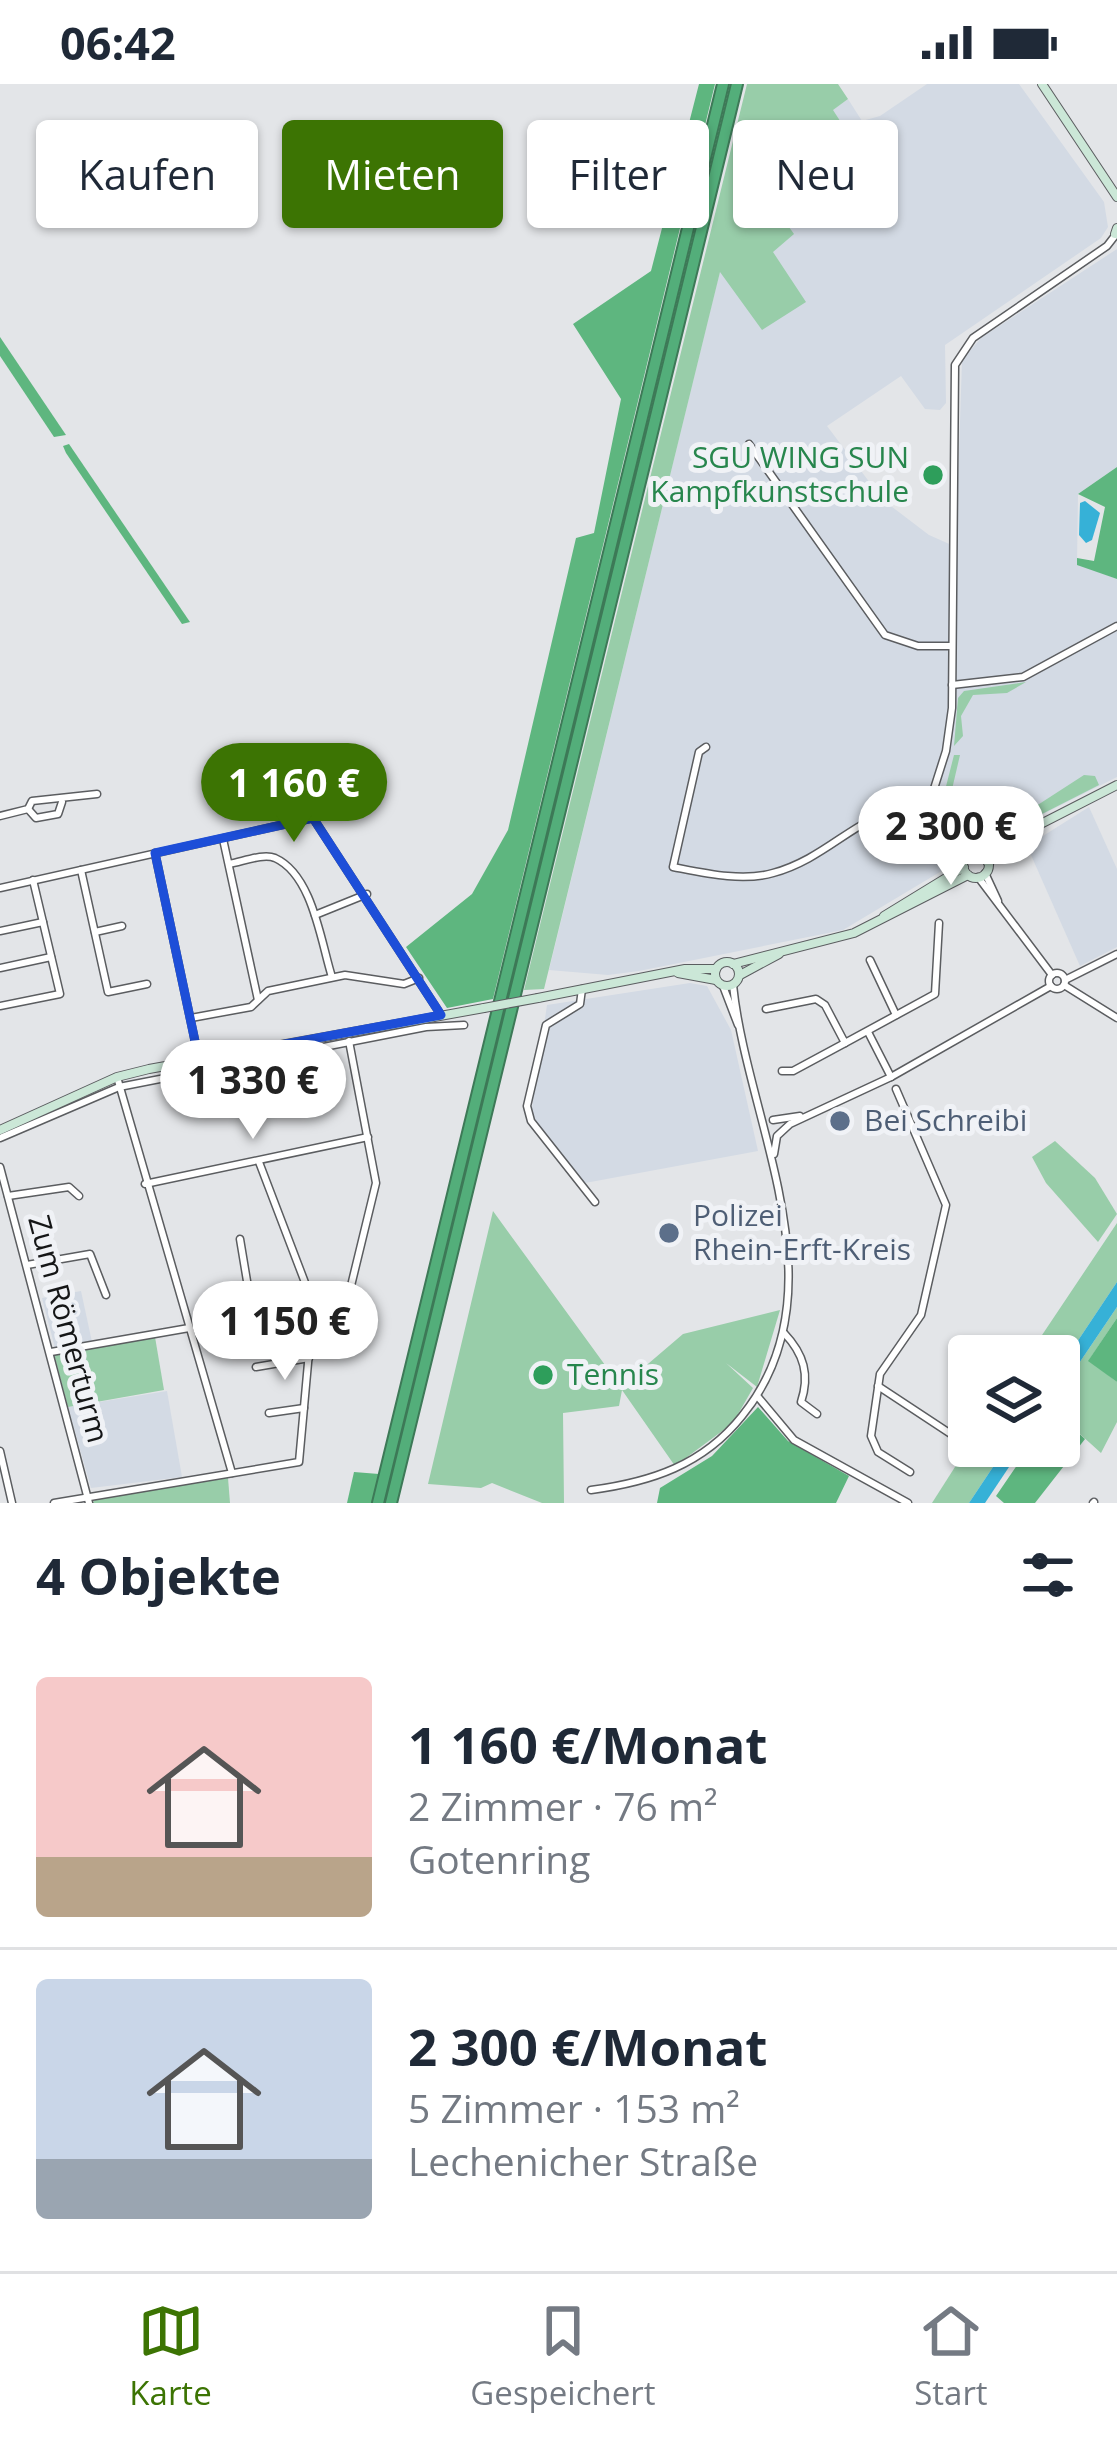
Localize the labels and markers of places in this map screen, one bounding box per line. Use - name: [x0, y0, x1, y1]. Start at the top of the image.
- place label: SGU WING SUN Kampfkunstschule: [650, 436, 909, 511]
- marker: SGU WING SUN Kampfkunstschule: [920, 462, 946, 488]
- pin: 1 160 €: [183, 743, 405, 845]
- pin: 2 300 €: [840, 786, 1062, 888]
- pin: 1 330 €: [142, 1040, 364, 1142]
- place label: Bei Schreibi: [864, 1099, 1027, 1140]
- marker: Bei Schreibi: [827, 1108, 853, 1134]
- place label: Polizei Rhein-Erft-Kreis: [693, 1194, 911, 1269]
- marker: Polizei Rhein-Erft-Kreis: [656, 1220, 682, 1246]
- pin: 1 150 €: [174, 1281, 396, 1383]
- place label: Tennis: [567, 1353, 659, 1394]
- marker: Tennis: [530, 1362, 556, 1388]

